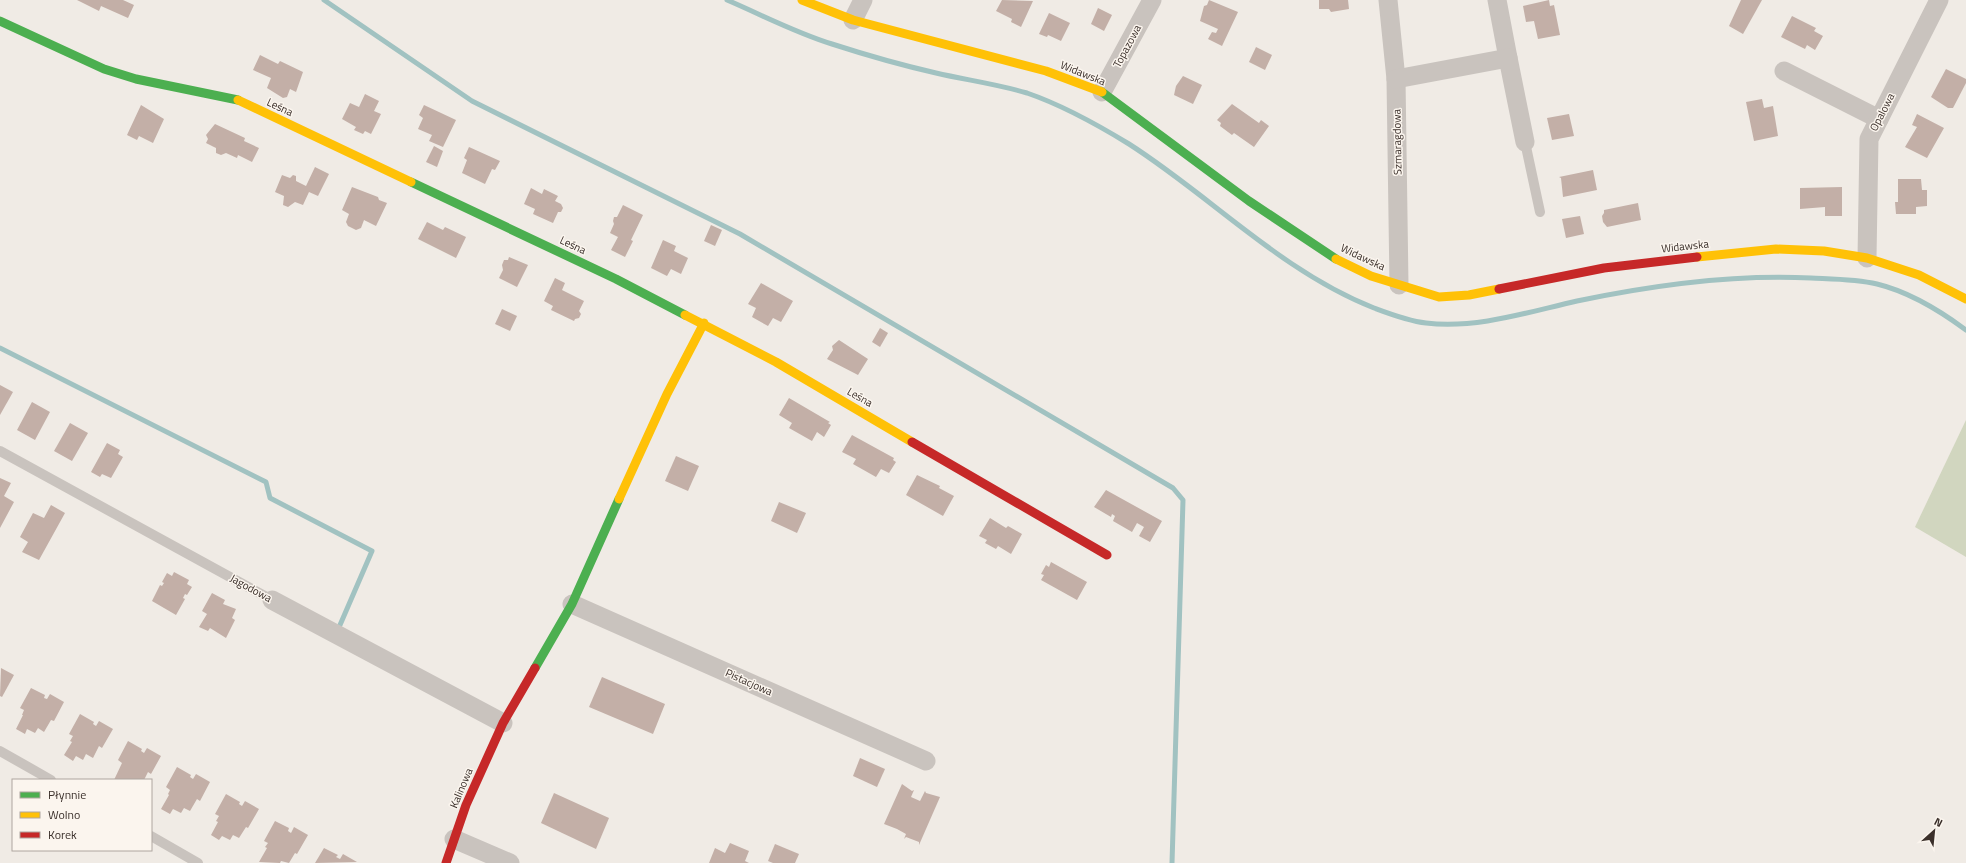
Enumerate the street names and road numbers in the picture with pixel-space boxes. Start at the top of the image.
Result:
street label: Topazowa [1109,21,1145,70]
street label: Widawska [1058,57,1109,90]
street label: Opalowa [1866,90,1899,134]
street label: Leśna [264,94,296,120]
street label: Szmaragdowa [1388,108,1406,175]
street label: Leśna [557,232,589,258]
street label: Widawska [1660,236,1710,256]
street label: Widawska [1338,240,1388,275]
street label: Leśna [844,383,876,411]
street label: Jagodowa [227,570,275,606]
street label: Pistacjowa [723,664,776,700]
street label: Kalinowa [445,765,477,811]

